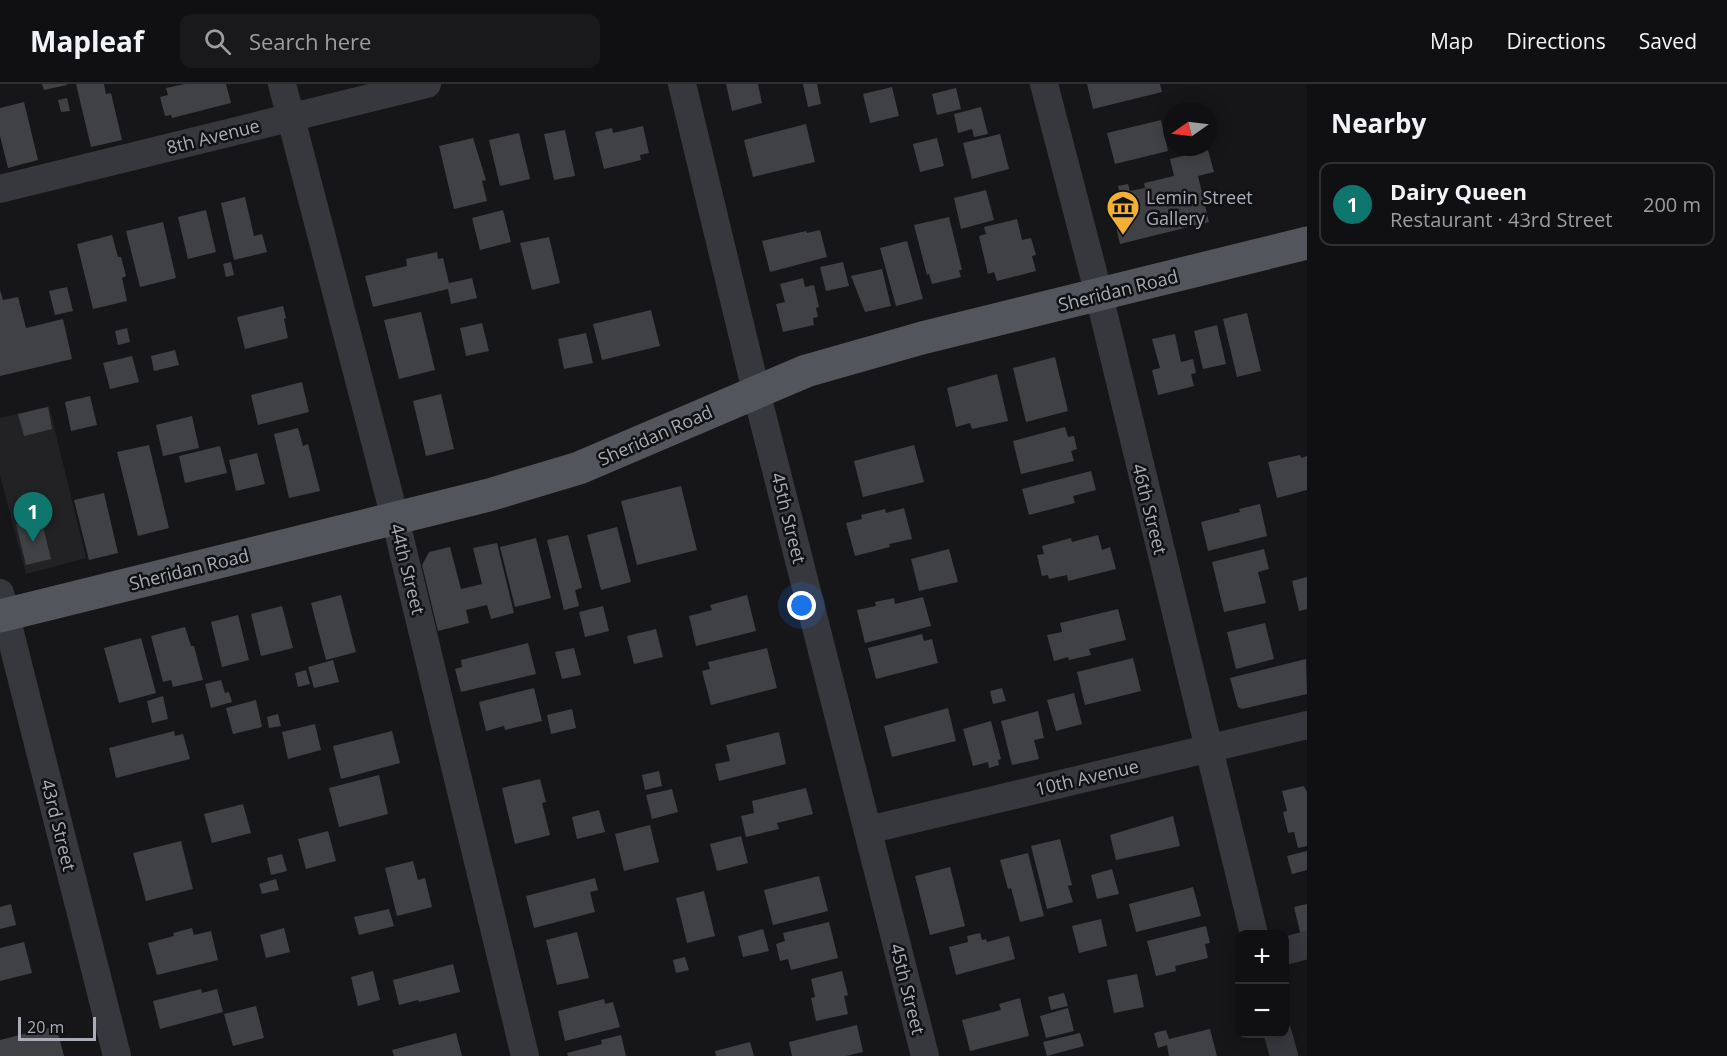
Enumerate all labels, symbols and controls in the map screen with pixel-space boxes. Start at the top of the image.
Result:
search box [180,14,600,68]
text: Mapleaf [30,22,144,60]
icon: search [201,25,234,58]
text: Search here [249,26,371,56]
text: Map [1430,27,1473,55]
text: Directions [1506,27,1606,55]
text: Saved [1639,27,1697,55]
north arrow [1163,102,1217,156]
text: Nearby [1331,105,1426,141]
street label: 8th Avenue [164,113,262,159]
text: Dairy Queen [1390,176,1527,206]
place label: Lemin Street Gallery [1146,185,1253,230]
museum icon: Lemin Street Gallery [1105,189,1141,236]
text: 1 [1347,191,1358,218]
text: 200 m [1643,191,1701,218]
text: Restaurant · 43rd Street [1390,206,1612,233]
street label: Sheridan Road [1056,264,1180,316]
street label: Sheridan Road [594,399,716,471]
street label: 46th Street [1127,461,1173,557]
street label: 45th Street [766,470,812,566]
pin: 1 [14,492,52,542]
street label: 44th Street [385,521,431,617]
street label: Sheridan Road [127,543,251,595]
your location [787,591,816,620]
street label: 10th Avenue [1033,753,1141,801]
street label: 43rd Street [36,777,82,873]
map controls [1235,930,1289,1038]
button: + [1235,930,1289,984]
street label: 45th Street [885,941,931,1037]
button: − [1235,984,1289,1038]
scale bar [18,1014,96,1042]
text: 20 m [27,1016,64,1038]

